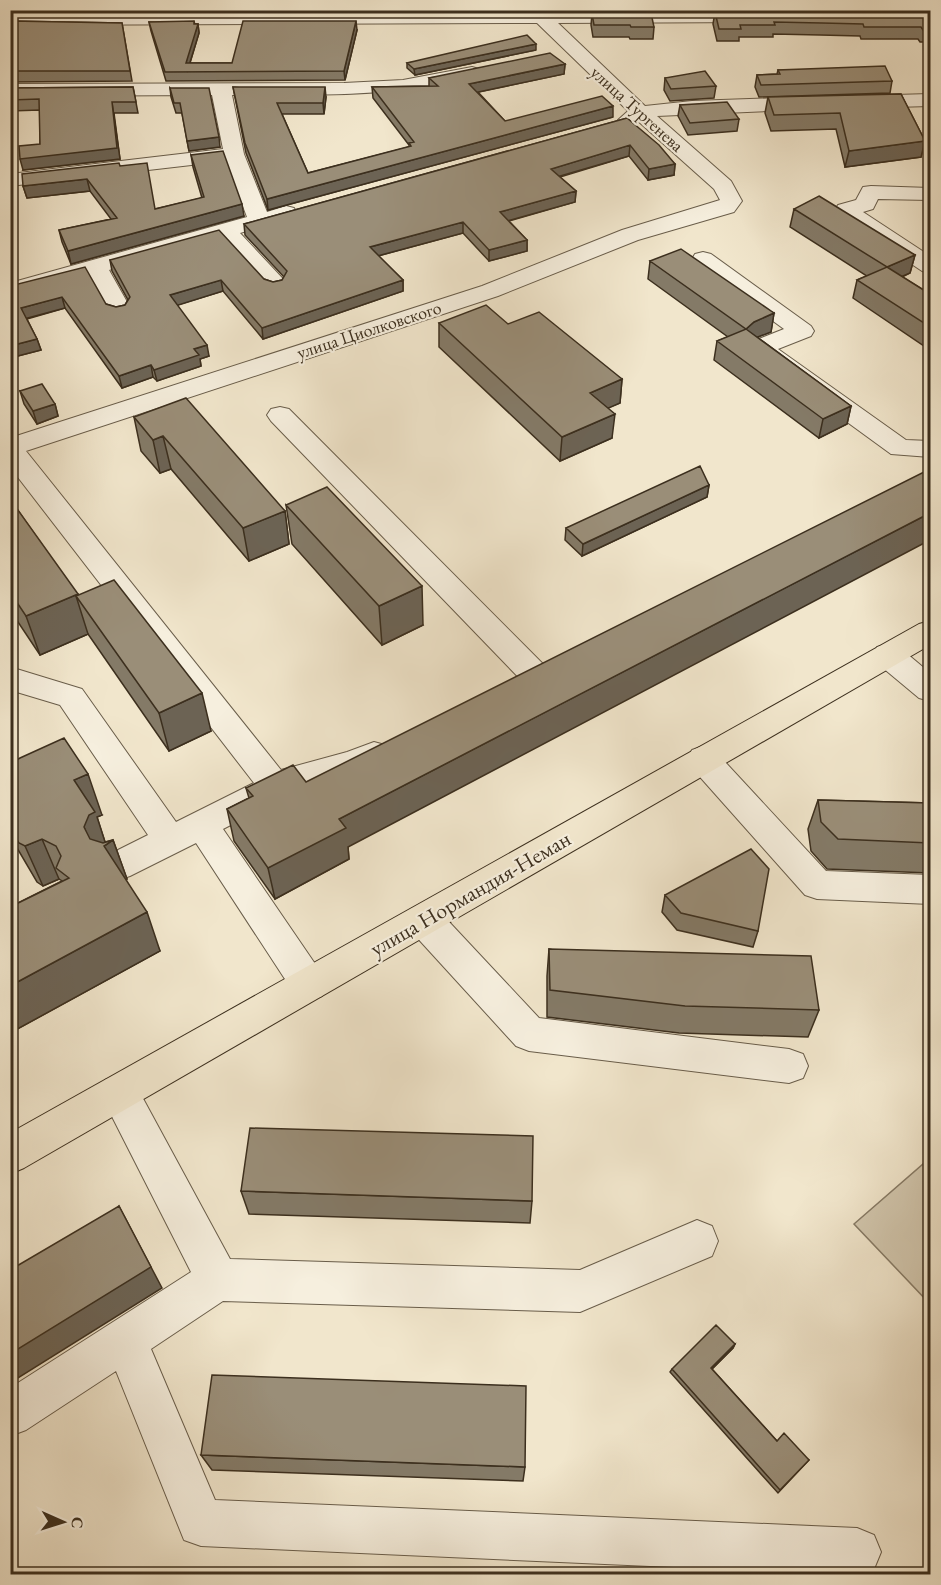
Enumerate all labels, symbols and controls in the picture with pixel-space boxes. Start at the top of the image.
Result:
street label: улица Тургенева [586,61,689,157]
street label: улица Циолковского [294,295,444,364]
street label: улица Нормандия-Неман [364,824,576,963]
north arrow [33,1492,93,1552]
text: С [67,1517,88,1529]

